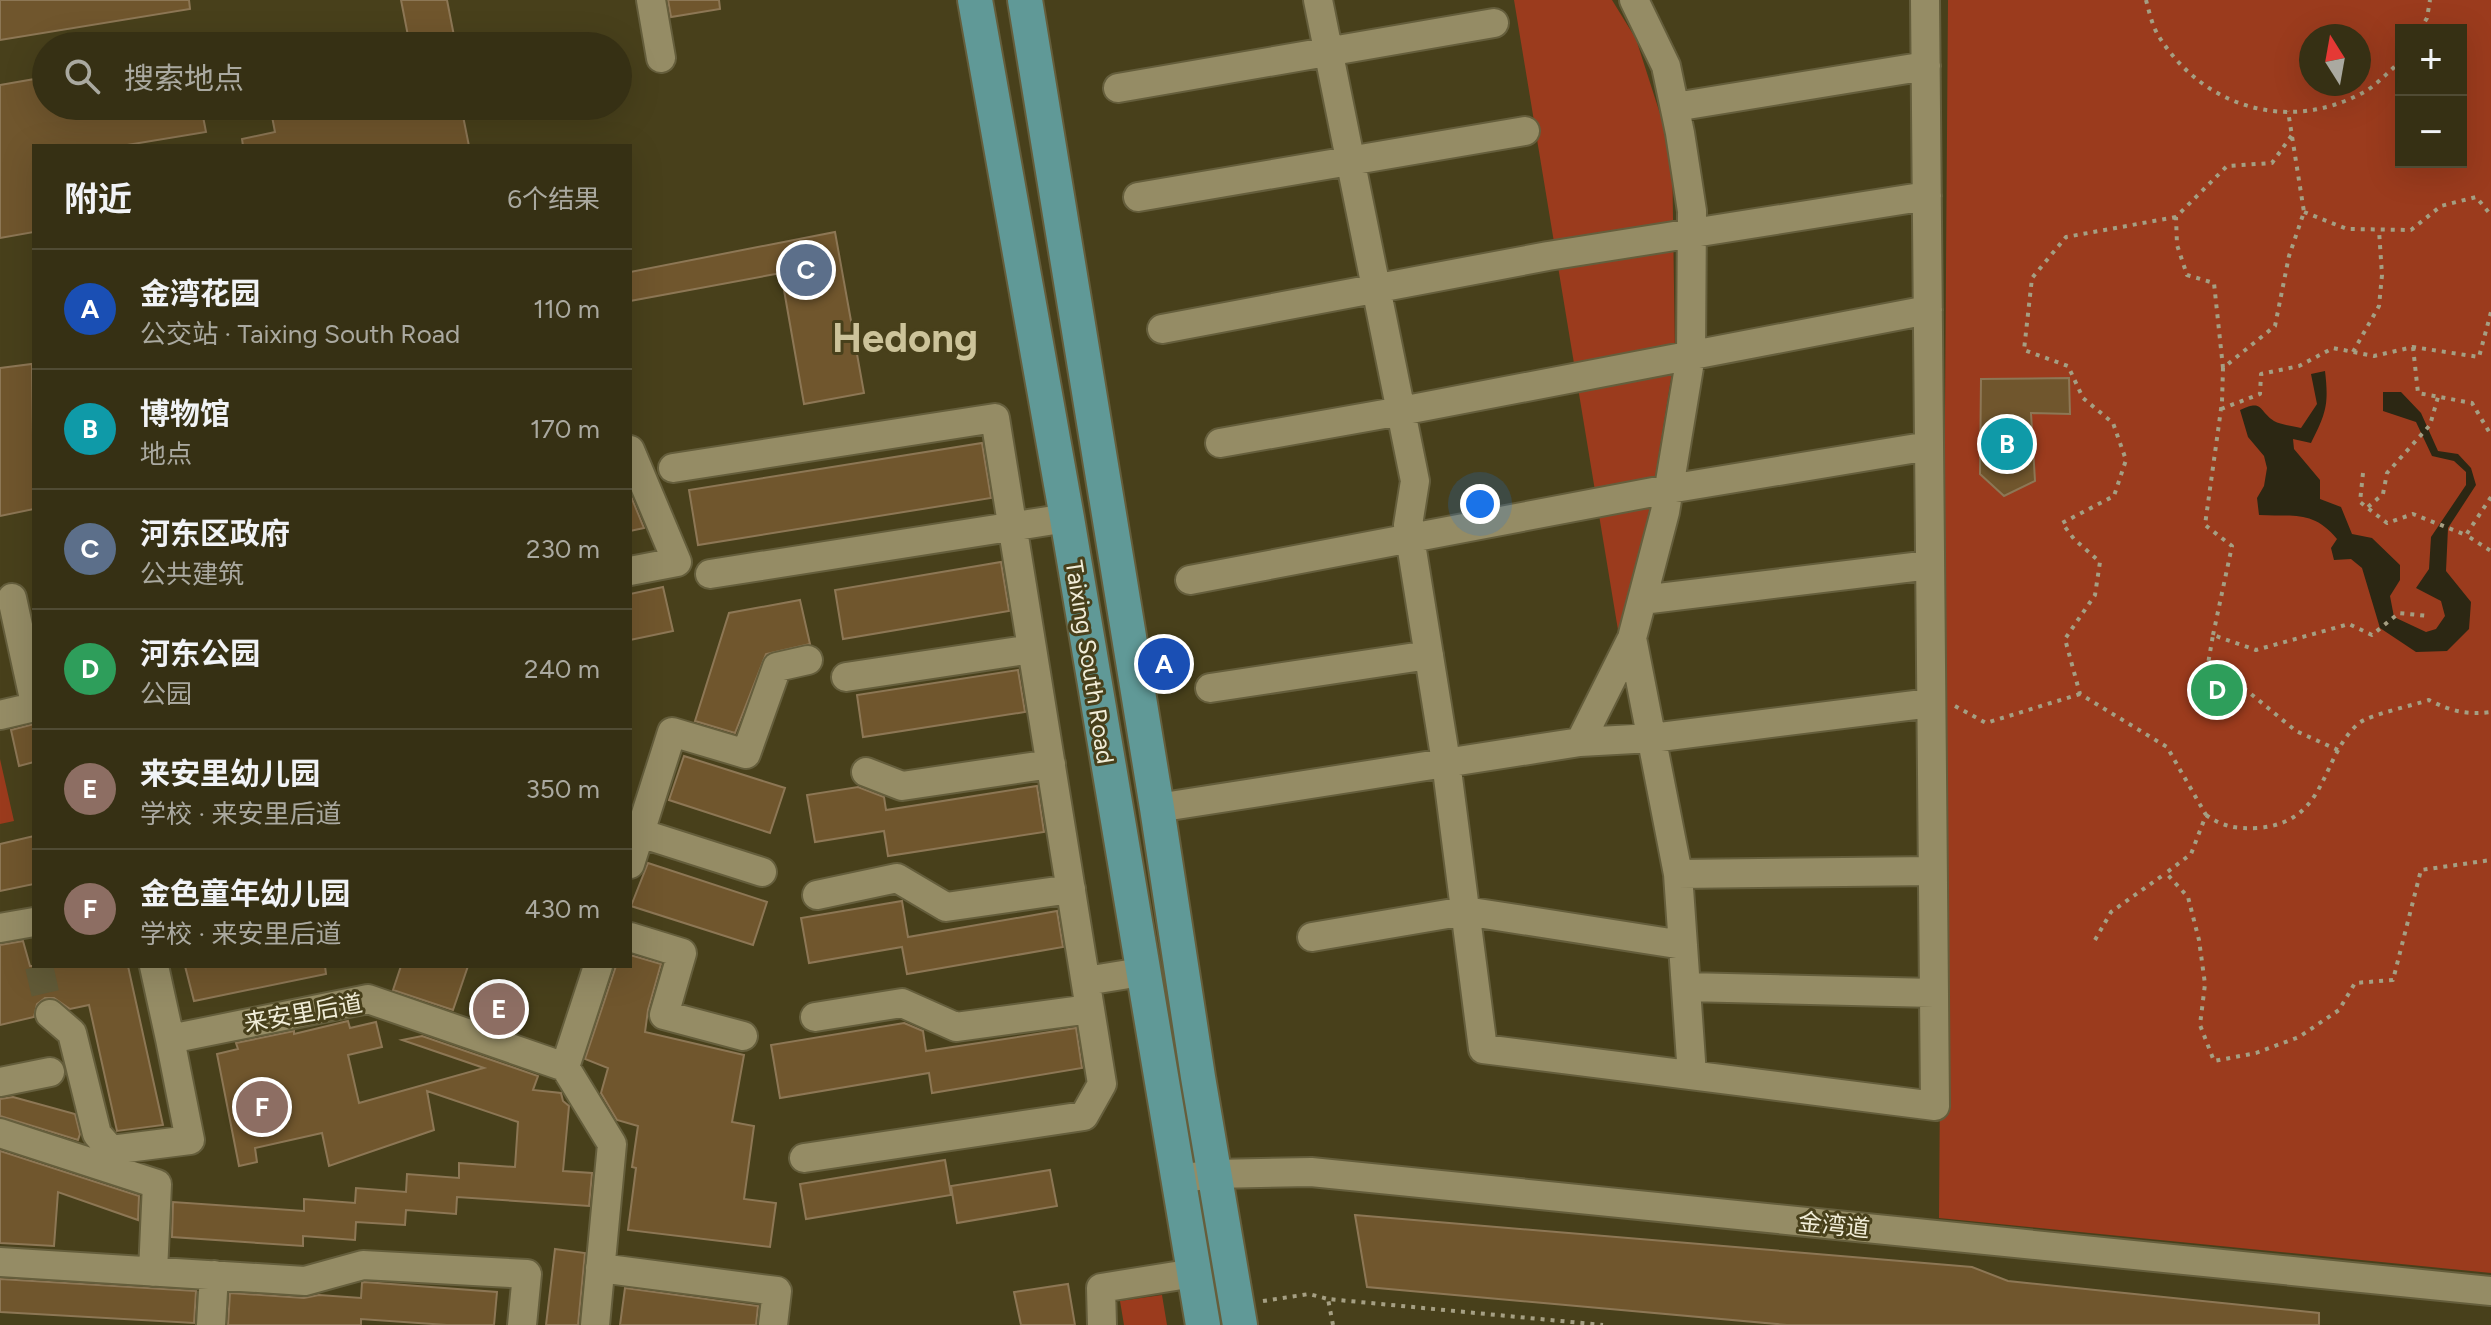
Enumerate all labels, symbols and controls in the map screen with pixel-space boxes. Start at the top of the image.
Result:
north arrow [2299,24,2371,96]
map controls [2395,24,2467,168]
button: + [2395,24,2467,96]
search box [32,32,632,120]
icon: search [60,54,104,98]
text: 搜索地点 [124,60,244,97]
button: − [2395,96,2467,168]
text: 附近 [64,179,132,220]
text: 6个结果 [507,183,600,215]
pin: C [780,240,832,300]
text: 金湾花园 [140,275,260,312]
text: A [81,293,99,325]
text: 110 m [533,293,600,325]
district label: Hedong [832,314,978,362]
text: 公交站 · Taixing South Road [140,318,460,350]
text: 博物馆 [140,395,230,432]
text: B [82,413,98,445]
text: 170 m [530,413,600,445]
pin: B [1981,414,2033,474]
text: 地点 [140,438,192,470]
your location [1460,484,1500,524]
text: 河东区政府 [140,515,290,552]
text: C [81,533,99,565]
text: 230 m [526,533,600,565]
text: 公共建筑 [140,558,244,590]
street label: Taixing South Road [1060,558,1120,766]
pin: A [1138,634,1190,694]
text: 河东公园 [140,635,260,672]
text: D [81,653,99,685]
text: 240 m [524,653,600,685]
pin: D [2191,660,2243,720]
text: 公园 [140,678,192,710]
text: 来安里幼儿园 [140,755,320,792]
text: E [82,773,98,805]
text: 350 m [526,773,600,805]
text: 学校 · 来安里后道 [140,798,341,830]
text: 金色童年幼儿园 [140,875,350,912]
text: F [83,893,97,925]
text: 430 m [524,893,600,925]
text: 学校 · 来安里后道 [140,918,341,950]
pin: E [473,979,525,1039]
street label: 来安里后道 [241,988,365,1038]
pin: F [236,1077,288,1137]
street label: 金湾道 [1797,1207,1871,1243]

